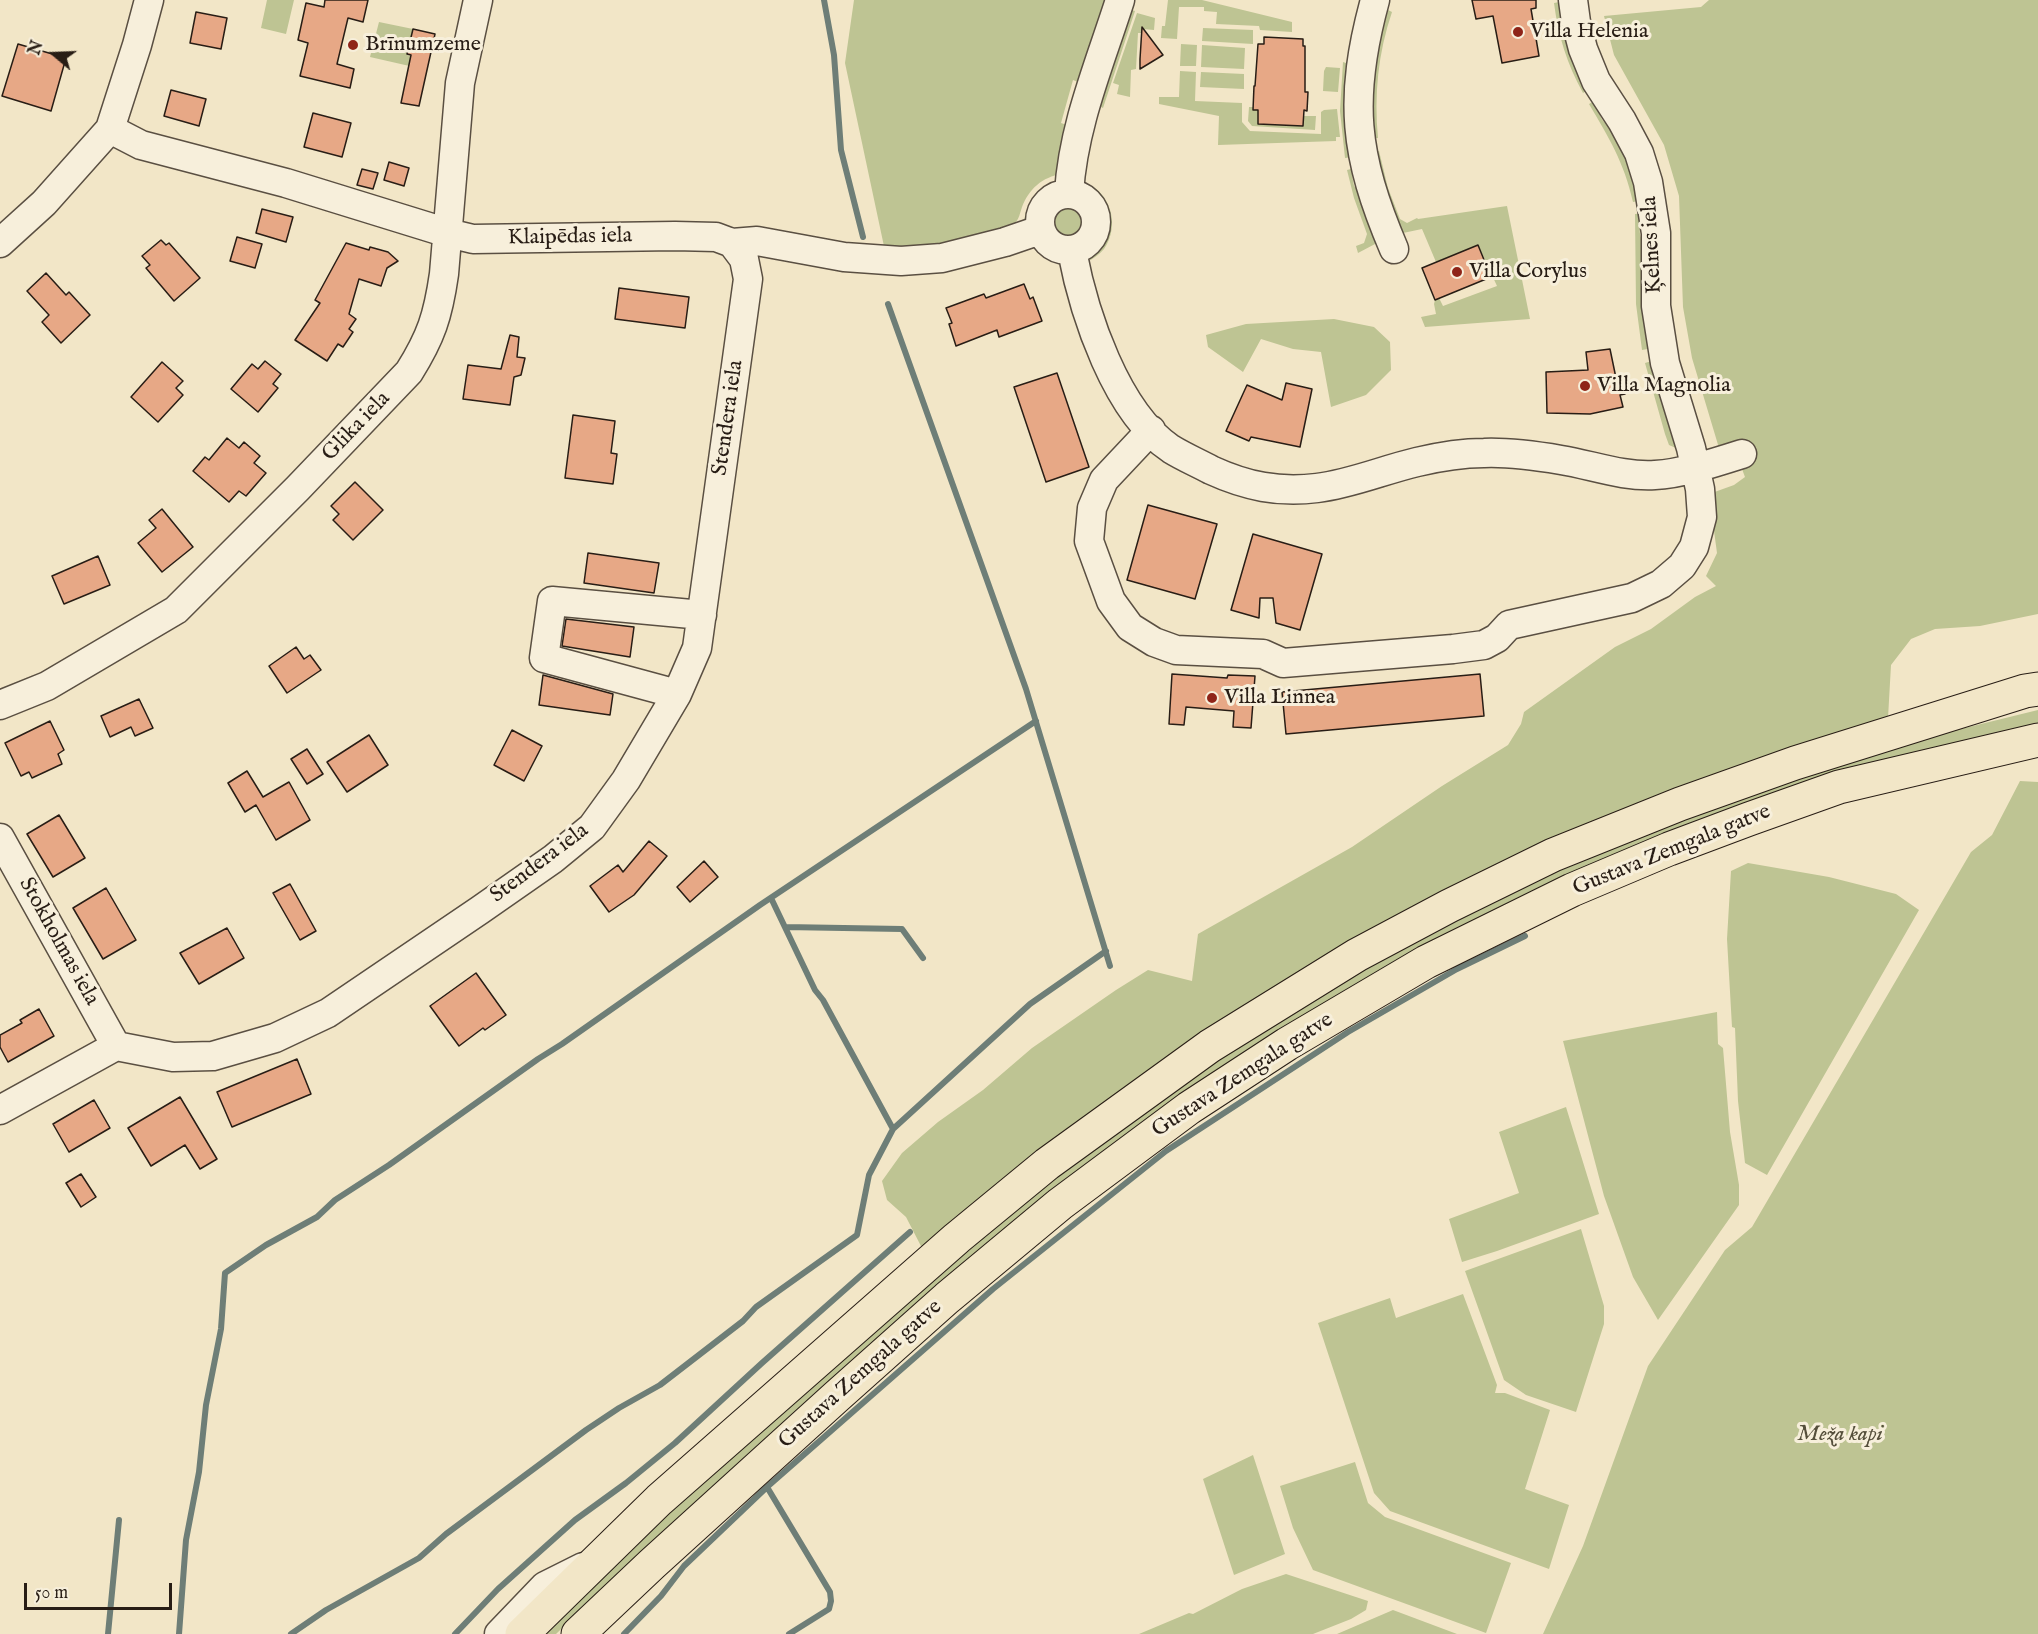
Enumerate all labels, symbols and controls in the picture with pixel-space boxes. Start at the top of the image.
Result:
place label: Villa Helenia [1530,19,1648,45]
north arrow [24,24,84,84]
marker: Villa Helenia [1511,25,1525,39]
place label: Brīnumzeme [365,32,481,58]
text: N [25,38,49,58]
marker: Brīnumzeme [346,38,360,52]
street label: Ķelnes iela [1637,195,1669,295]
street label: Klaipēdas iela [508,224,632,252]
place label: Villa Corylus [1469,259,1587,285]
marker: Villa Corylus [1450,265,1464,279]
street label: Stendera iela [708,359,750,477]
place label: Villa Magnolia [1597,373,1731,399]
marker: Villa Magnolia [1578,379,1592,393]
street label: Glika iela [317,387,397,467]
place label: Villa Linnea [1224,685,1335,711]
marker: Villa Linnea [1205,691,1219,705]
street label: Gustava Zemgala gatve [1569,799,1775,903]
street label: Stendera iela [486,818,594,910]
street label: Stokholmas iela [12,873,104,1011]
street label: Gustava Zemgala gatve [1148,1008,1338,1144]
street label: Gustava Zemgala gatve [774,1295,948,1455]
park label: Meža kapi [1797,1422,1883,1448]
scale bar [27,1571,176,1609]
text: 50 m [35,1582,68,1605]

